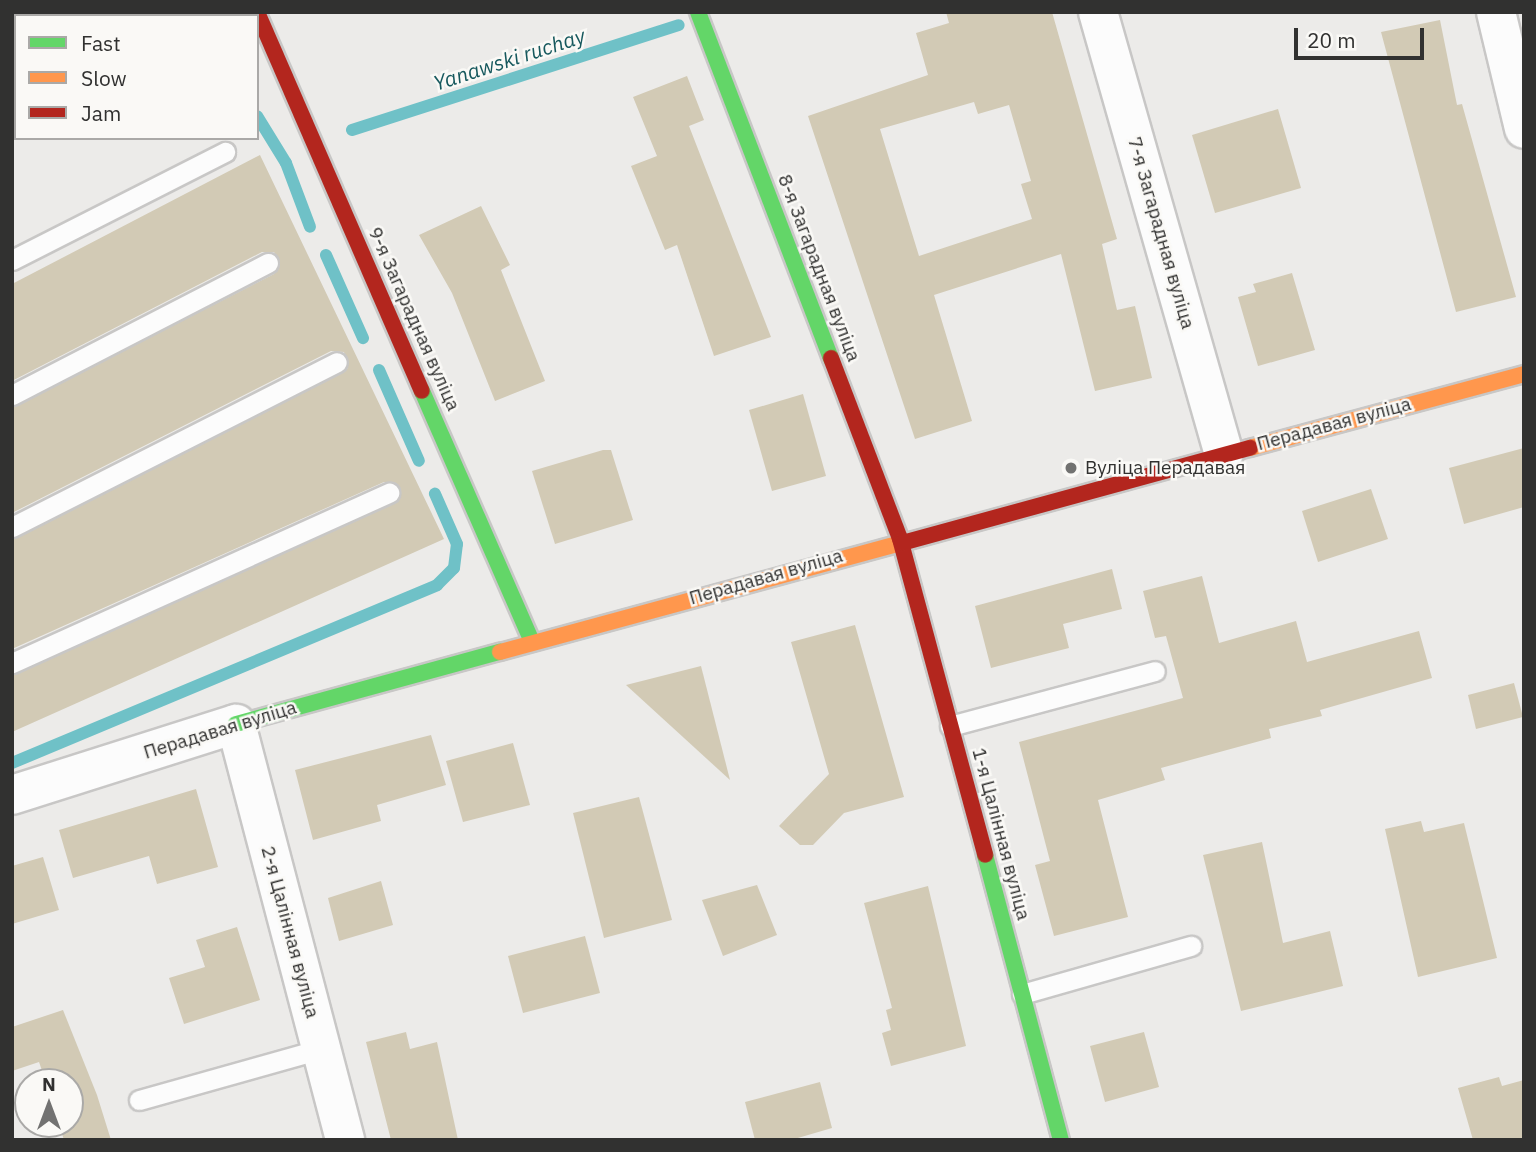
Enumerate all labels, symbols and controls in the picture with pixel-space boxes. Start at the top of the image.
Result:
legend [14,14,259,140]
scale bar [1298,14,1428,58]
water label: Yanawski ruchay [430,23,588,95]
text: 20 m [1307,26,1356,54]
text: Fast [81,29,121,57]
text: Slow [81,64,127,92]
text: Jam [81,99,121,127]
street label: 7-я Загарадная вуліца [1123,134,1199,332]
street label: 8-я Загарадная вуліца [773,171,865,365]
street label: 9-я Загарадная вуліца [363,224,465,414]
street label: Перадавая вуліца [1254,392,1414,456]
place label: Вуліца Перадавая [1085,457,1245,479]
marker: Вуліца Перадавая [1063,460,1079,476]
street label: Перадавая вуліца [687,544,845,610]
street label: Перадавая вуліца [141,696,299,764]
street label: 1-я Цалінная вуліца [967,746,1035,922]
street label: 2-я Цалінная вуліца [256,844,324,1020]
north arrow [14,1068,84,1138]
text: N [42,1072,56,1096]

